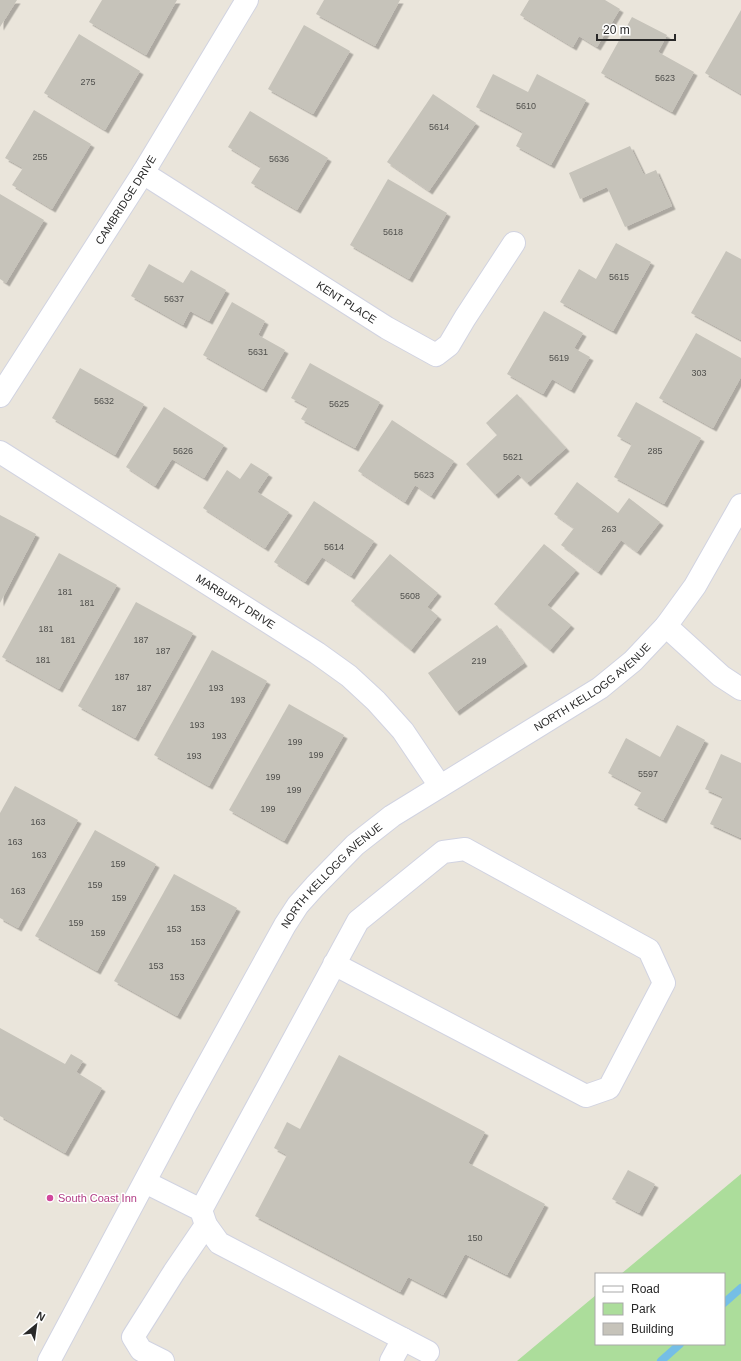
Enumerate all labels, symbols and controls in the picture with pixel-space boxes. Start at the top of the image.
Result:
scale bar [597,16,675,42]
text: 20 m [603,23,630,37]
house number: 5623 [655,73,675,83]
house number: 275 [80,77,96,87]
house number: 5610 [516,101,536,111]
house number: 5614 [429,122,449,132]
house number: 255 [32,152,48,162]
street label: CAMBRIDGE DRIVE [93,153,158,247]
house number: 5636 [269,154,289,164]
house number: 5618 [383,227,403,237]
house number: 5615 [609,272,629,282]
street label: KENT PLACE [314,279,378,326]
house number: 5637 [164,294,184,304]
house number: 5631 [248,347,268,357]
house number: 5619 [549,353,569,363]
house number: 303 [691,368,707,378]
house number: 5632 [94,396,114,406]
house number: 5625 [329,399,349,409]
house number: 5626 [173,446,193,456]
house number: 285 [647,446,663,456]
house number: 5621 [503,452,523,462]
house number: 5623 [414,470,434,480]
house number: 263 [601,524,617,534]
house number: 5614 [324,542,344,552]
street label: MARBURY DRIVE [194,572,277,631]
house number: 181 [57,587,73,597]
house number: 5608 [400,591,420,601]
house number: 181 [79,598,95,608]
house number: 181 [38,624,54,634]
house number: 181 [60,635,76,645]
house number: 187 [133,635,149,645]
street label: NORTH KELLOGG AVENUE [532,641,653,733]
house number: 187 [155,646,171,656]
house number: 181 [35,655,51,665]
house number: 219 [471,656,487,666]
house number: 187 [114,672,130,682]
house number: 187 [136,683,152,693]
house number: 193 [208,683,224,693]
house number: 193 [230,695,246,705]
house number: 187 [111,703,127,713]
house number: 193 [189,720,205,730]
house number: 193 [211,731,227,741]
house number: 199 [287,737,303,747]
house number: 199 [308,750,324,760]
house number: 193 [186,751,202,761]
house number: 5597 [638,769,658,779]
house number: 199 [265,772,281,782]
house number: 199 [286,785,302,795]
house number: 199 [260,804,276,814]
house number: 163 [30,817,46,827]
street label: NORTH KELLOGG AVENUE [279,820,384,930]
house number: 163 [7,837,23,847]
house number: 163 [31,850,47,860]
house number: 159 [110,859,126,869]
house number: 159 [87,880,103,890]
house number: 163 [10,886,26,896]
house number: 159 [111,893,127,903]
house number: 153 [190,903,206,913]
house number: 159 [68,918,84,928]
house number: 153 [166,924,182,934]
house number: 159 [90,928,106,938]
house number: 153 [190,937,206,947]
house number: 153 [148,961,164,971]
house number: 153 [169,972,185,982]
place label: South Coast Inn [58,1192,137,1204]
marker: South Coast Inn [45,1193,55,1203]
house number: 150 [467,1233,483,1243]
legend [595,1273,725,1345]
text: Road [631,1282,660,1296]
text: Park [631,1302,657,1316]
north arrow [16,1305,56,1345]
text: N [34,1309,47,1323]
text: Building [631,1322,674,1336]

